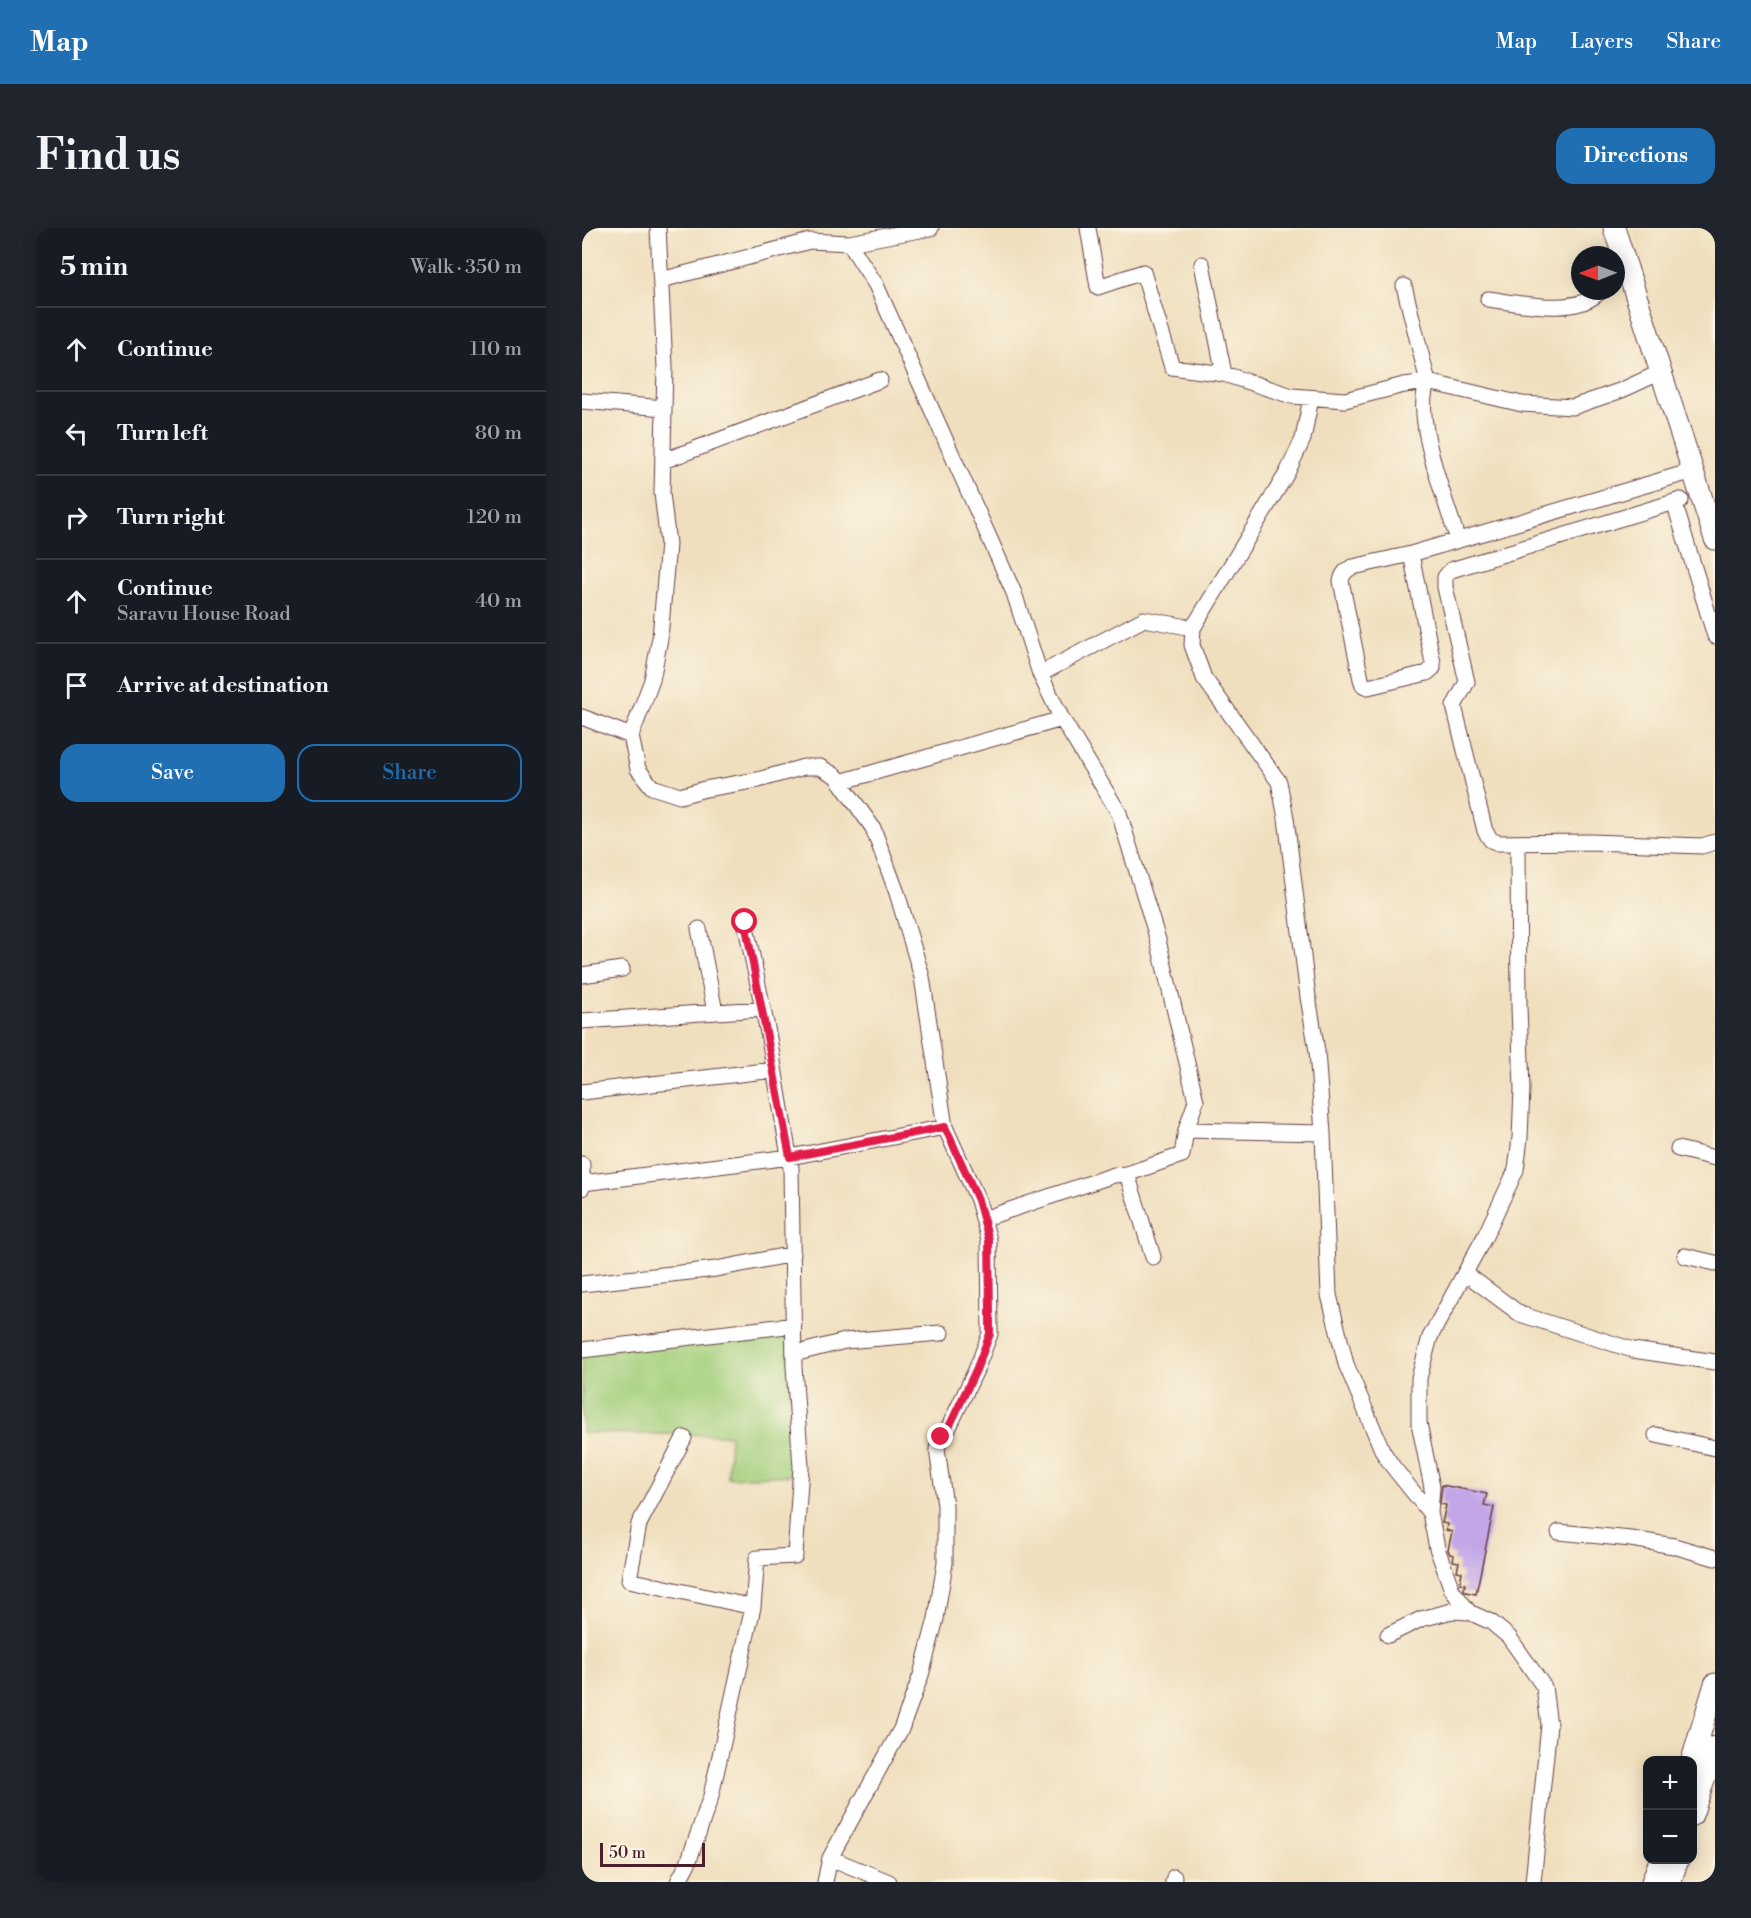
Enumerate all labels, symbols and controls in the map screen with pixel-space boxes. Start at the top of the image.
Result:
text: Map [30,25,89,60]
text: Map [1496,29,1537,55]
text: Layers [1570,29,1633,55]
text: Share [1666,29,1721,55]
button: Directions [1556,128,1715,184]
text: Find us [36,130,180,183]
north arrow [1571,246,1625,300]
text: 5 min [60,251,128,283]
text: Walk · 350 m [410,255,522,280]
icon: ahead [60,333,93,366]
text: Continue [117,336,213,363]
text: 110 m [470,337,522,362]
icon: left [60,417,93,450]
text: Turn left [117,420,208,447]
text: 80 m [475,421,522,446]
icon: right [60,501,93,534]
text: Turn right [117,504,225,531]
text: 120 m [467,505,522,530]
text: Continue [117,575,213,602]
icon: ahead [60,585,93,618]
text: 40 m [475,589,522,614]
text: Saravu House Road [117,602,291,627]
icon: arrive [60,669,93,702]
text: Arrive at destination [117,672,329,699]
button: Save [60,744,285,802]
button: Share [297,744,522,802]
route start [731,908,757,934]
route end [927,1423,953,1449]
map controls [1643,1756,1697,1864]
button: + [1643,1756,1697,1810]
button: − [1643,1810,1697,1864]
scale bar [600,1840,705,1868]
text: 50 m [609,1843,646,1863]

